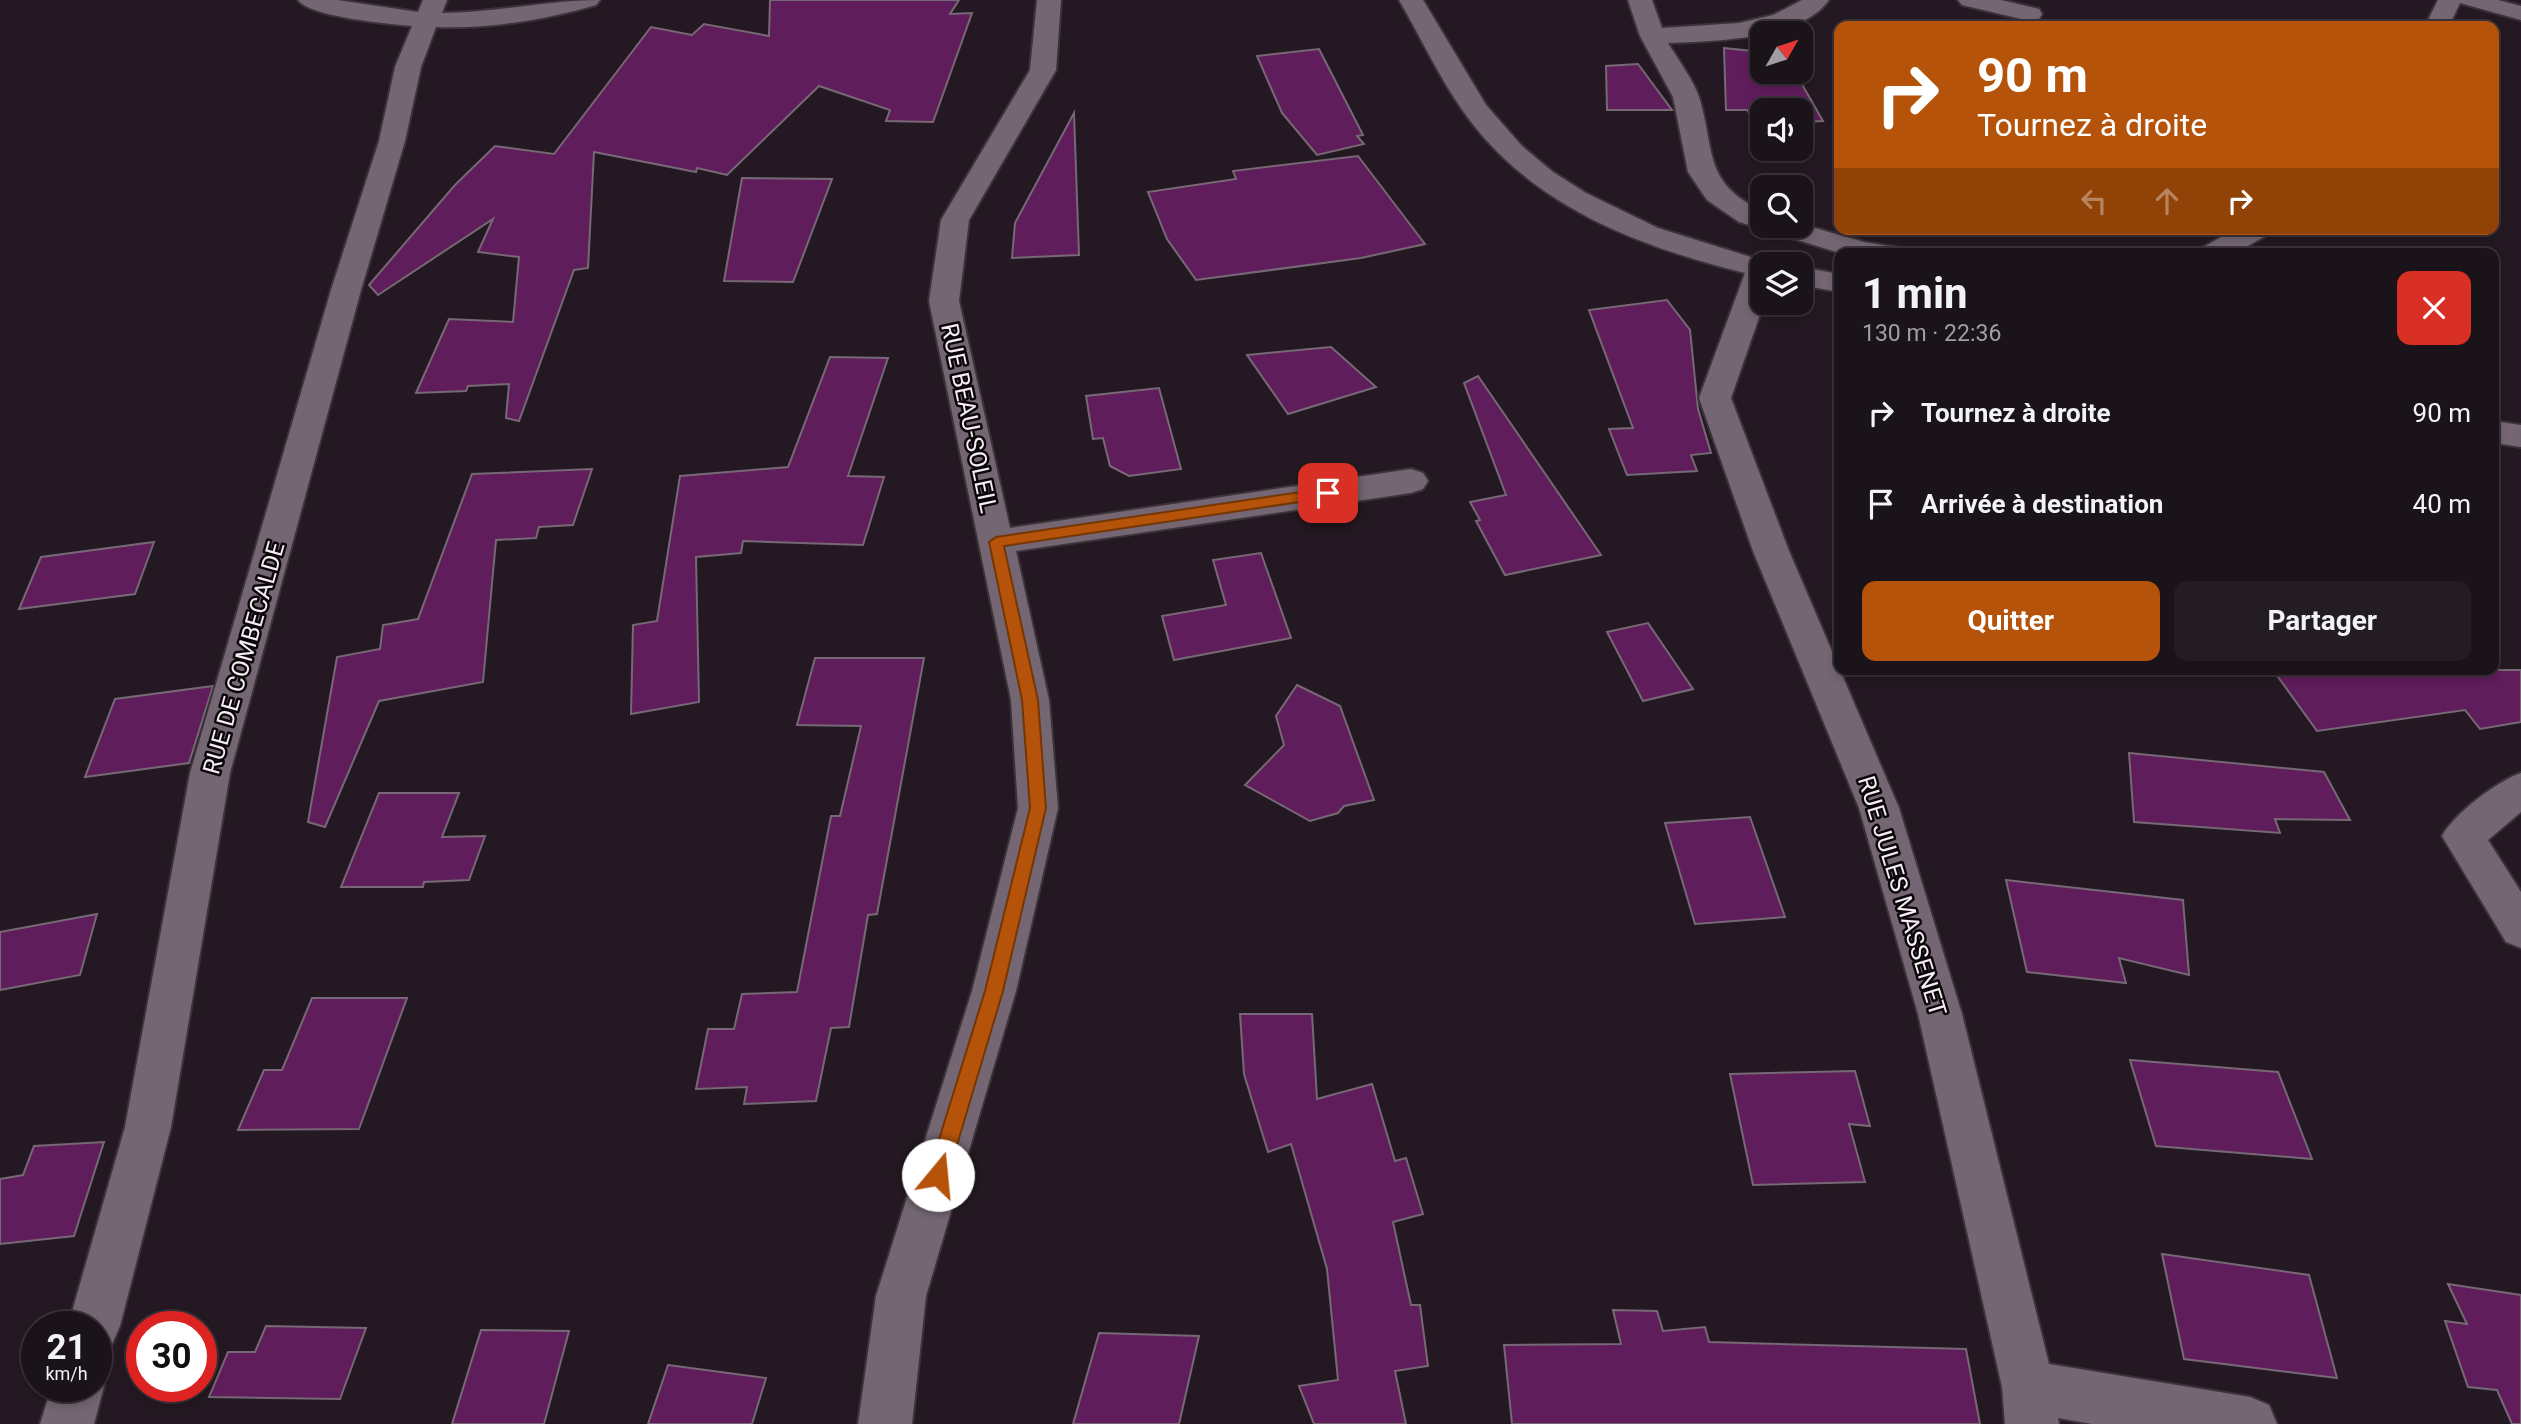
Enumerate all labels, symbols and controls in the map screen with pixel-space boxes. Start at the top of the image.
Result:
north arrow [1750,21,1813,84]
map controls [1750,21,1813,315]
text: 90 m [1977,47,2088,104]
icon: right [1862,49,1953,140]
button: sound [1750,98,1813,161]
text: Tournez à droite [1977,106,2207,144]
button: search [1750,175,1813,238]
icon: left [2075,182,2113,220]
icon: ahead [2148,182,2186,220]
icon: right [2221,182,2259,220]
button: layers [1750,252,1813,315]
text: 1 min [1862,269,1968,318]
button: close [2397,271,2471,345]
text: 130 m · 22:36 [1862,320,2001,347]
street label: RUE BEAU-SOLEIL [935,321,1003,515]
icon: right [1862,394,1900,432]
text: Tournez à droite [1921,398,2111,428]
text: 90 m [2413,398,2471,428]
pin [1298,463,1358,523]
icon: arrive [1309,474,1347,512]
icon: arrive [1862,485,1900,523]
text: Arrivée à destination [1921,489,2163,519]
text: 40 m [2413,489,2471,519]
street label: RUE DE COMBECALDE [197,539,291,777]
button: Quitter [1862,581,2160,661]
button: Partager [2174,581,2471,661]
street label: RUE JULES MASSENET [1852,772,1952,1020]
position arrow [901,1138,975,1212]
speed limit sign: 30 [126,1311,217,1402]
text: 21 [46,1327,87,1368]
text: km/h [45,1363,88,1384]

